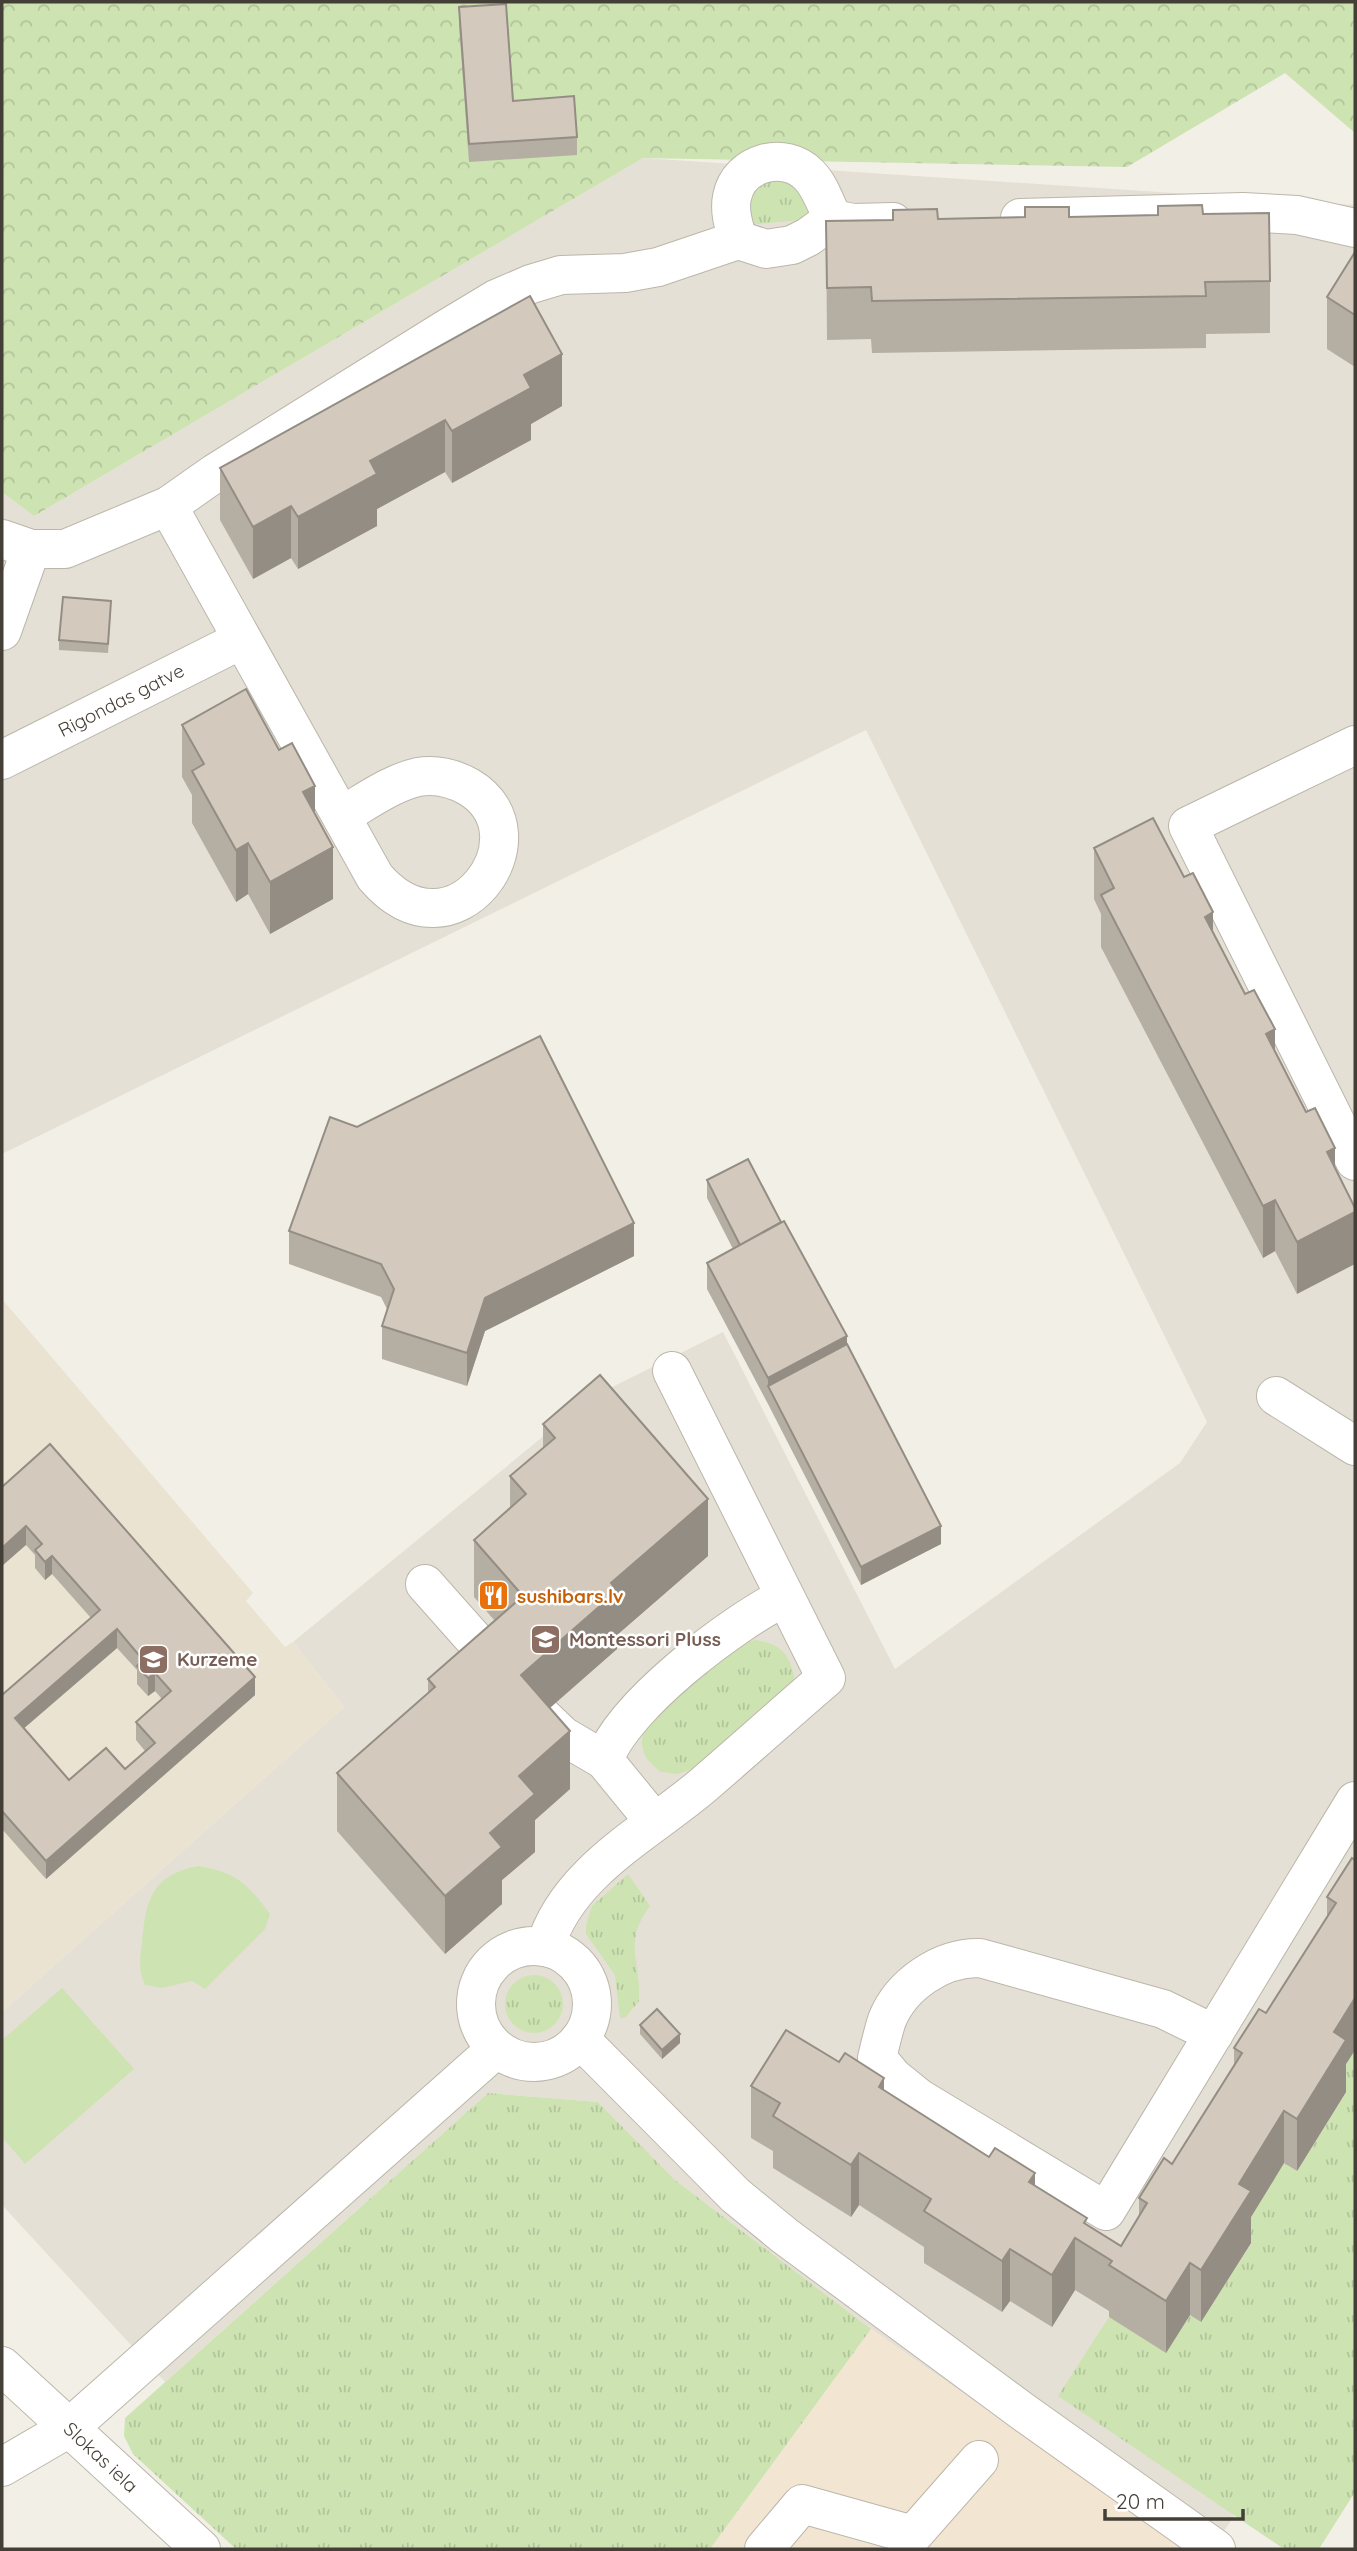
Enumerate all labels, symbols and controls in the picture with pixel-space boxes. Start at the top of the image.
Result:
street label: Rigondas gatve [54,658,188,742]
restaurant icon: sushibars.lv [477,1579,511,1613]
place label: sushibars.lv [517,1584,624,1608]
school or university icon: Montessori Pluss [529,1622,563,1656]
place label: Montessori Pluss [569,1627,721,1651]
school or university icon: Kurzeme [137,1642,171,1676]
place label: Kurzeme [177,1647,258,1671]
street label: Slokas iela [59,2417,143,2497]
scale bar [1105,2478,1243,2522]
text: 20 m [1116,2488,1165,2514]

